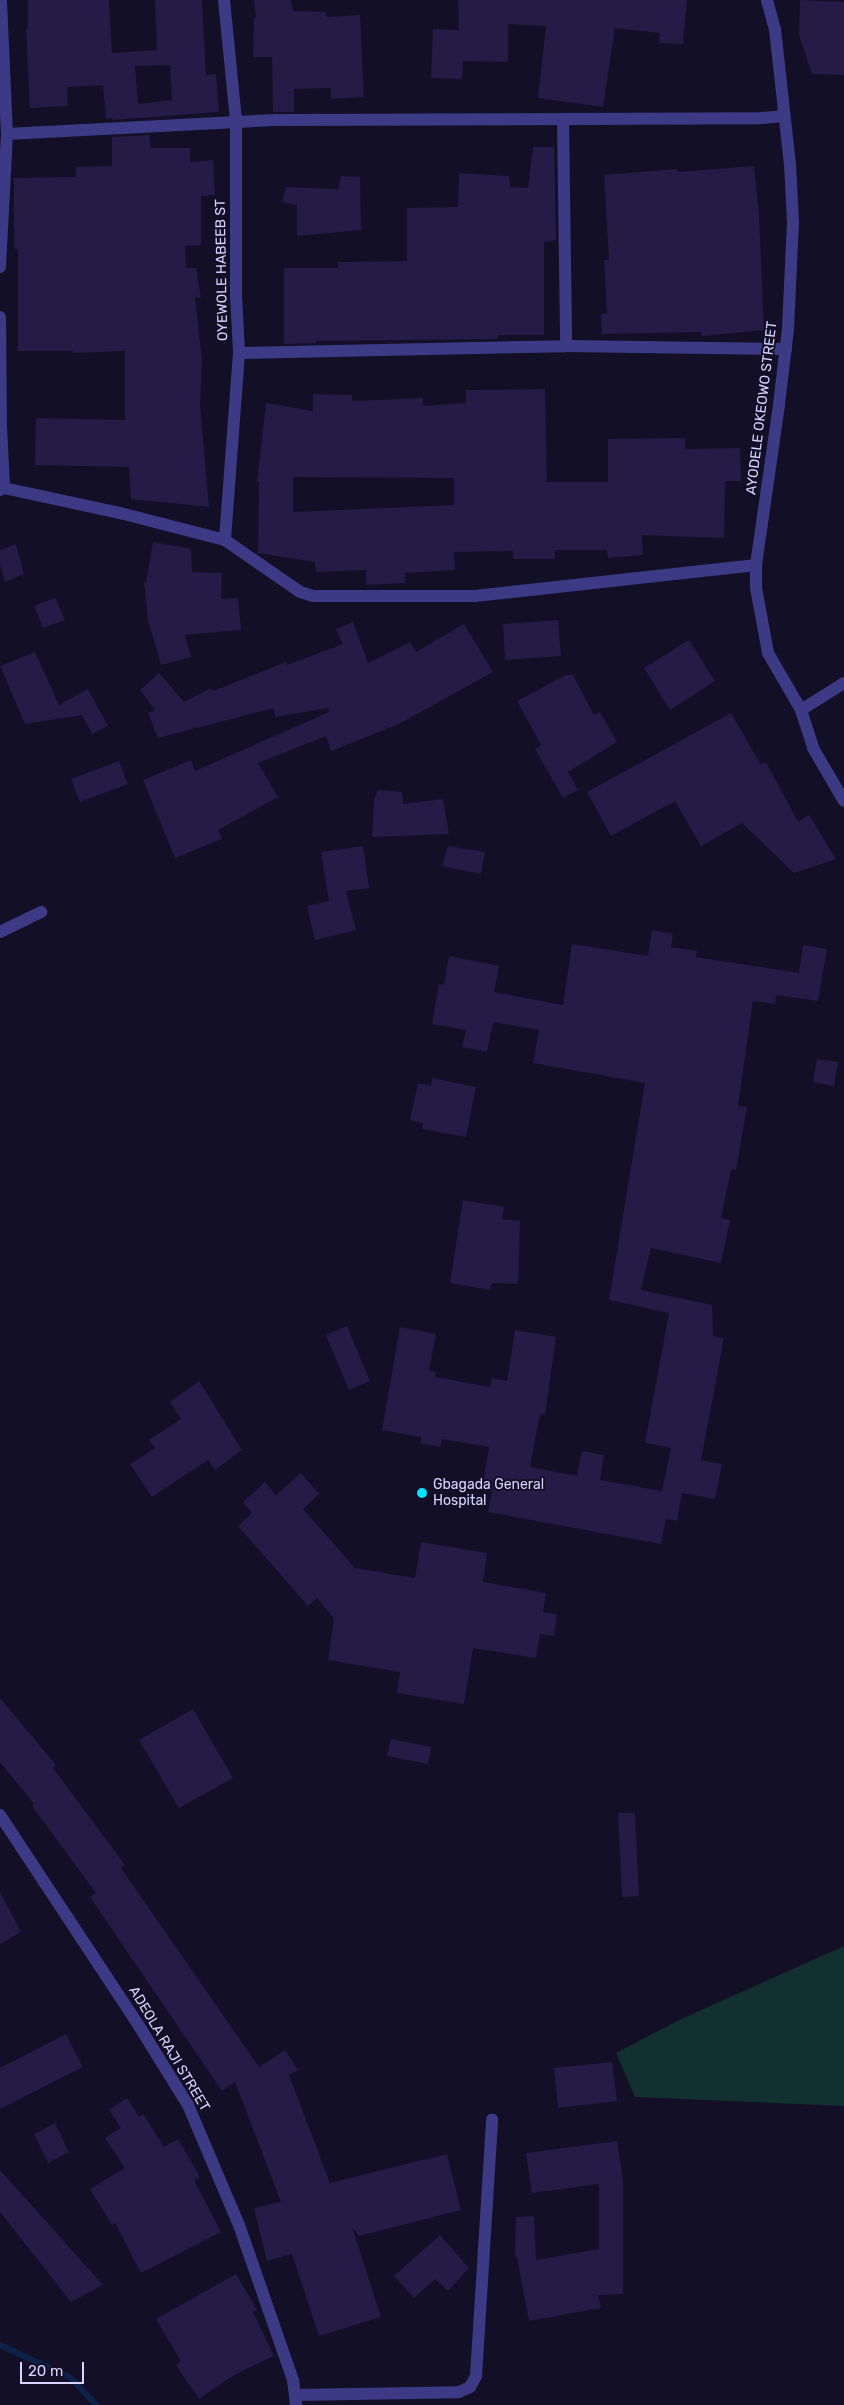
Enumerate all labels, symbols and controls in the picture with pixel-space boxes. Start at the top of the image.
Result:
street label: OYEWOLE HABEEB ST [212,199,232,341]
street label: AYODELE OKEOWO STREET [743,320,781,496]
place label: Gbagada General Hospital [433,1477,544,1510]
marker: Gbagada General Hospital [415,1486,429,1500]
street label: ADEOLA RAJI STREET [125,1983,213,2115]
scale bar [22,2352,86,2384]
text: 20 m [28,2362,63,2380]

